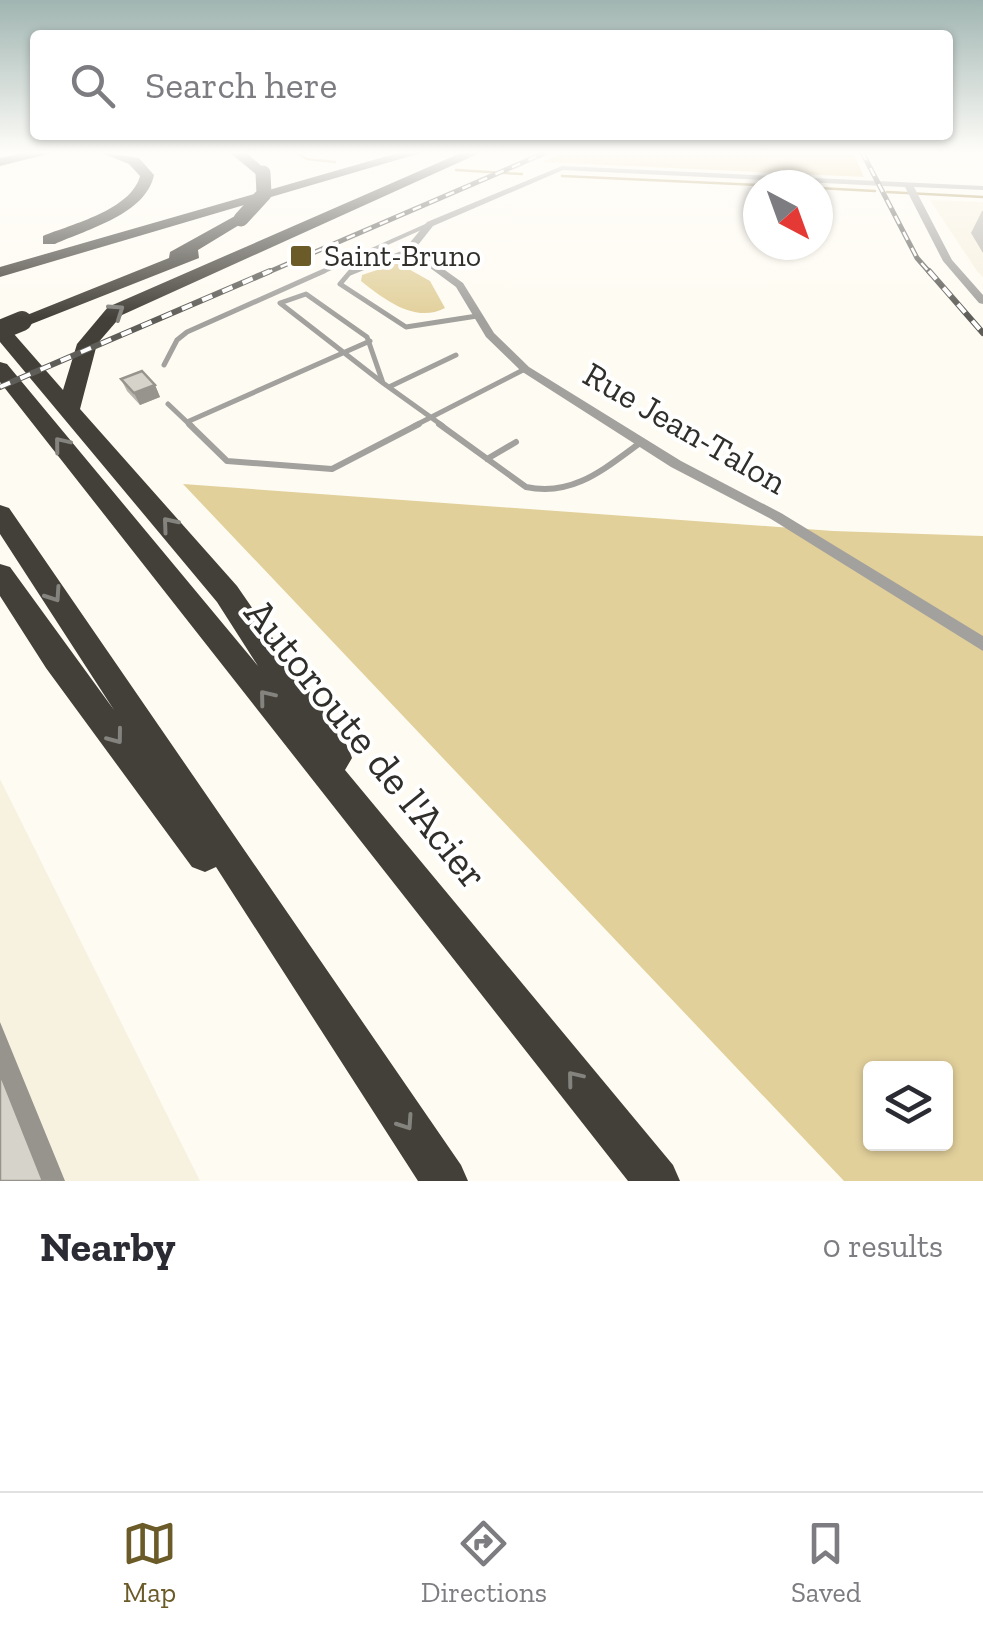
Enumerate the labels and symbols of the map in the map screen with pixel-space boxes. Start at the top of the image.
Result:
north arrow [743,170,833,260]
place label: Saint-Bruno [324,238,481,274]
marker: Saint-Bruno [288,243,314,269]
one-way arrow [106,305,125,323]
street label: Rue Jean-Talon [576,353,794,503]
one-way arrow [56,437,73,455]
one-way arrow [162,517,180,535]
one-way arrow [42,584,61,602]
street label: Autoroute de l'Acier [234,588,499,899]
one-way arrow [260,690,278,708]
one-way arrow [104,726,121,744]
one-way arrow [568,1072,586,1090]
one-way arrow [394,1112,413,1130]

